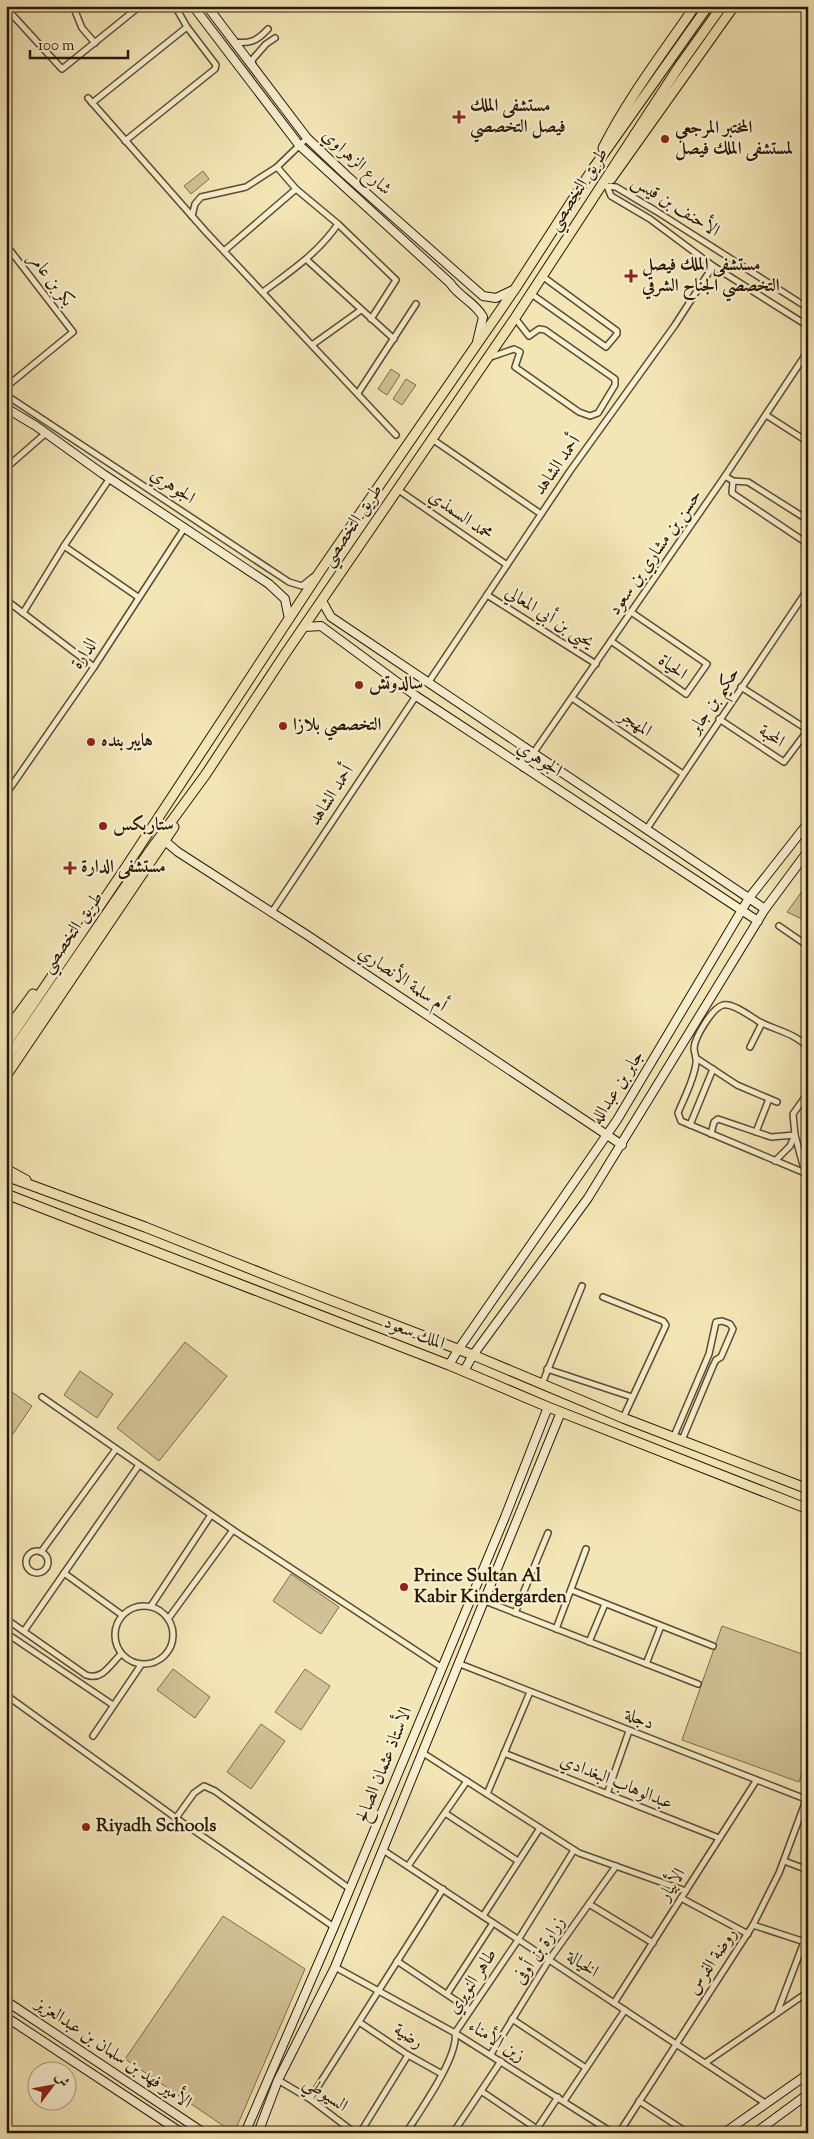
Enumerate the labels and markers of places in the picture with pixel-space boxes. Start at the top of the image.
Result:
place label: مستشفى الملك فيصل التخصصي [470,94,566,143]
marker: مستشفى الملك فيصل التخصصي [452,110,466,124]
place label: المختبر المرجعي لمستشفى الملك فيصل [675,116,793,163]
marker: المختبر المرجعي لمستشفى الملك فيصل [659,133,671,145]
place label: مستشفى الملك فيصل التخصصي الجناح الشرقي [641,253,780,302]
marker: مستشفى الملك فيصل التخصصي الجناح الشرقي [624,269,638,283]
place label: سالدوتش [369,672,423,698]
marker: سالدوتش [353,679,365,691]
place label: التخصصي بلازا [293,713,382,741]
marker: التخصصي بلازا [277,720,289,732]
place label: هايبر بنده [101,729,153,755]
marker: هايبر بنده [85,736,97,748]
place label: ستاربكس [113,813,174,839]
marker: ستاربكس [97,820,109,832]
place label: مستشفى الدارة [81,855,166,881]
marker: مستشفى الدارة [63,861,77,875]
place label: Prince Sultan Al Kabir Kindergarden [414,1564,567,1611]
marker: Prince Sultan Al Kabir Kindergarden [398,1581,410,1593]
place label: Riyadh Schools [96,1814,216,1840]
marker: Riyadh Schools [80,1821,92,1833]

